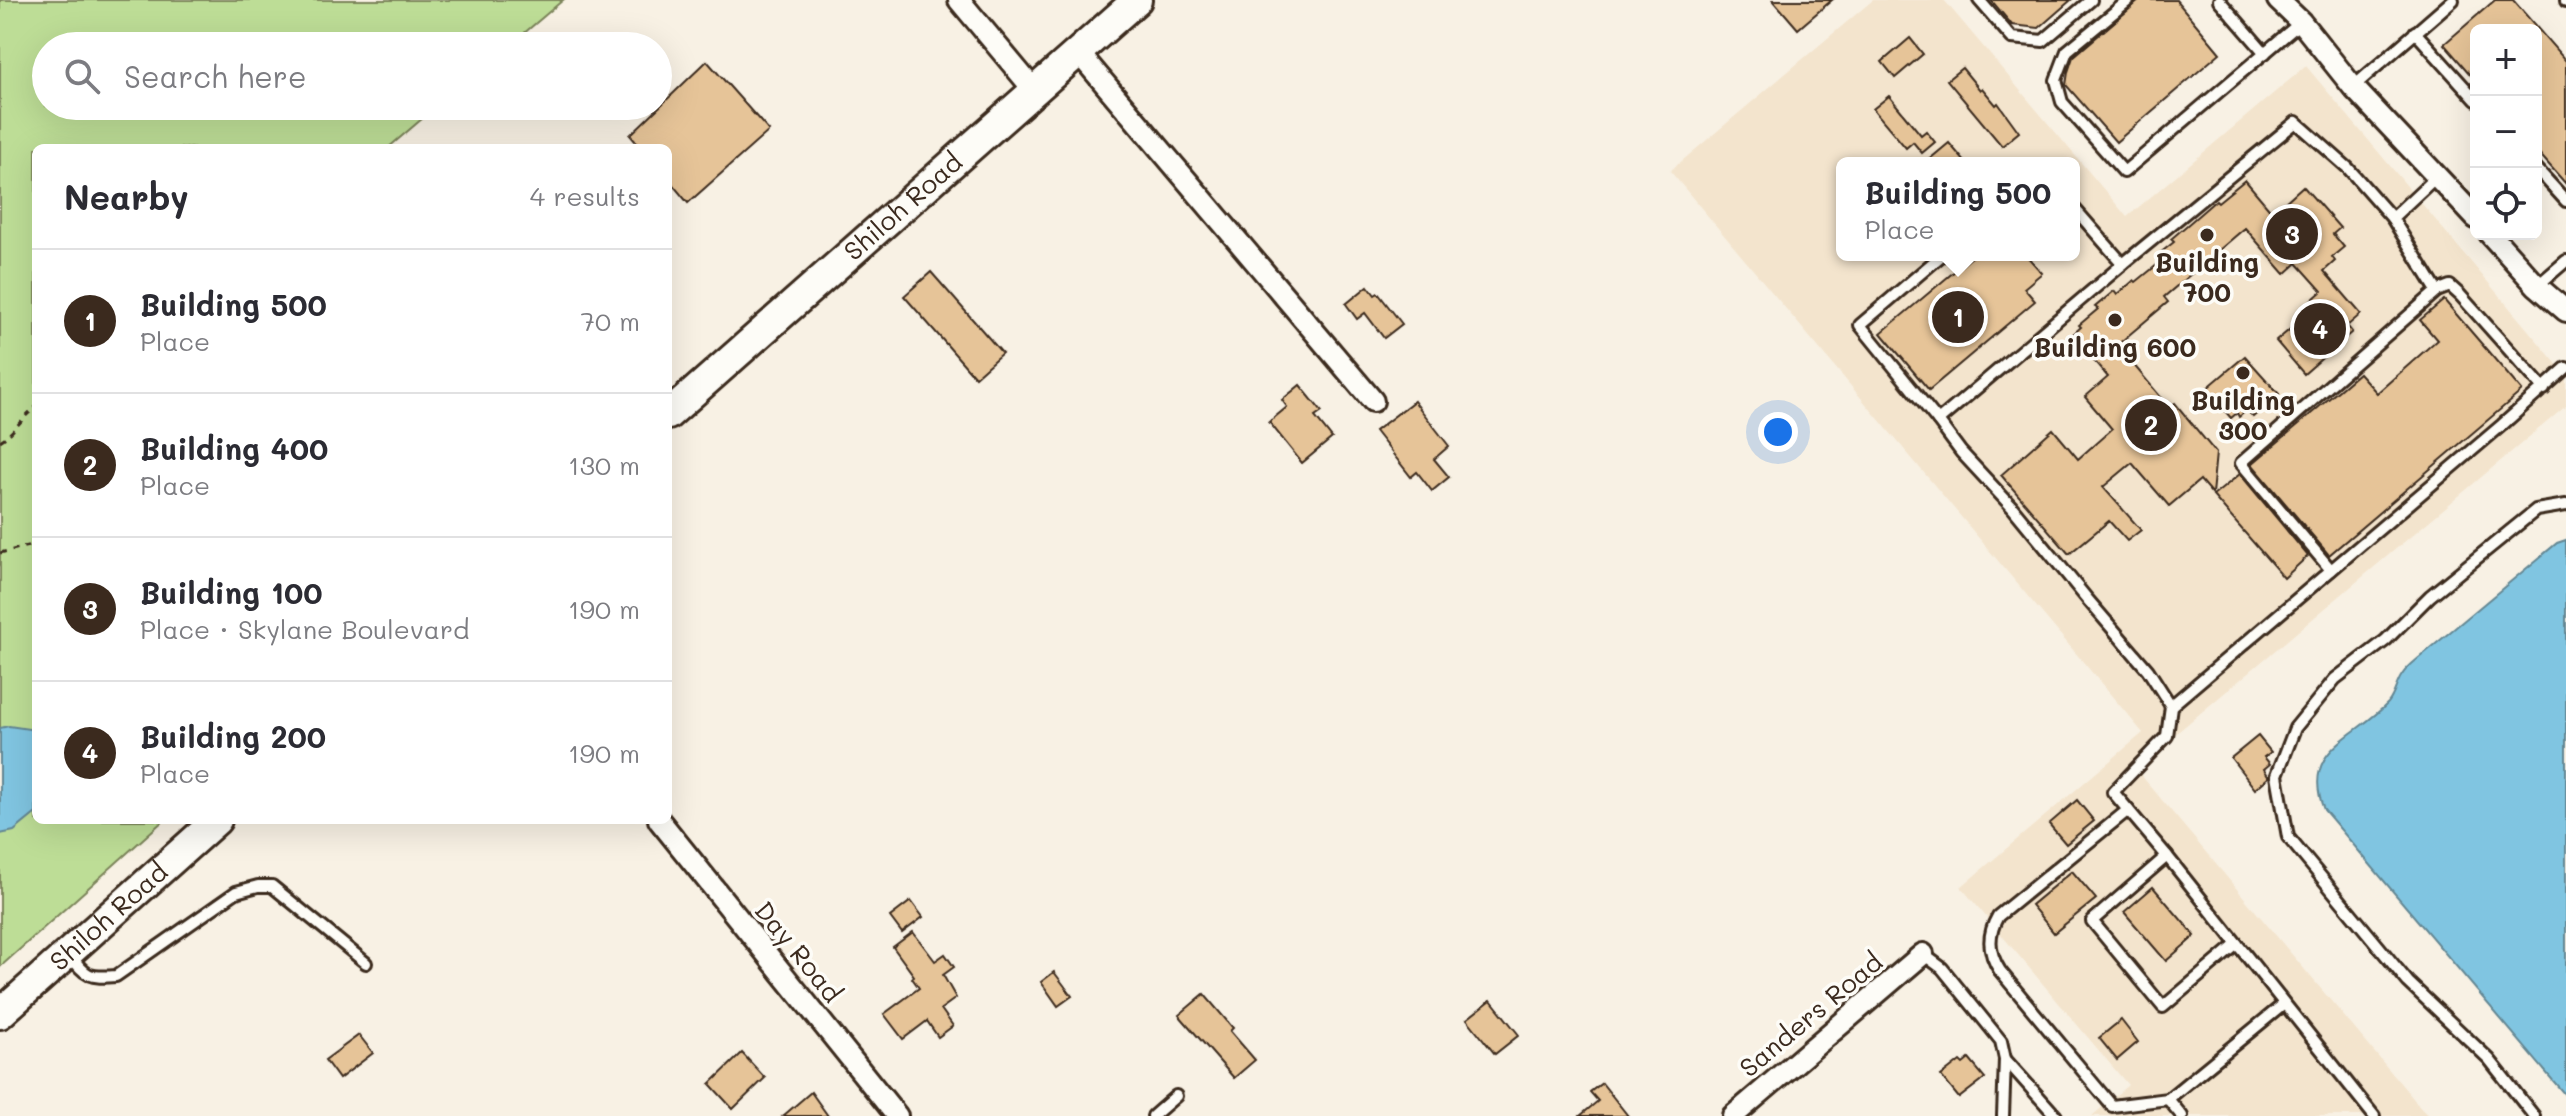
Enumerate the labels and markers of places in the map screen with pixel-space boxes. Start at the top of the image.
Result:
pin: 3 [2266,204,2318,264]
marker: Building 700 [2198,226,2216,244]
place label: Building 700 [2155,245,2259,309]
pin: 1 [1932,287,1984,347]
pin: 4 [2294,299,2346,359]
marker: Building 600 [2106,311,2124,329]
place label: Building 600 [2034,330,2196,364]
marker: Building 300 [2234,364,2252,382]
place label: Building 300 [2191,383,2295,447]
pin: 2 [2125,395,2177,455]

